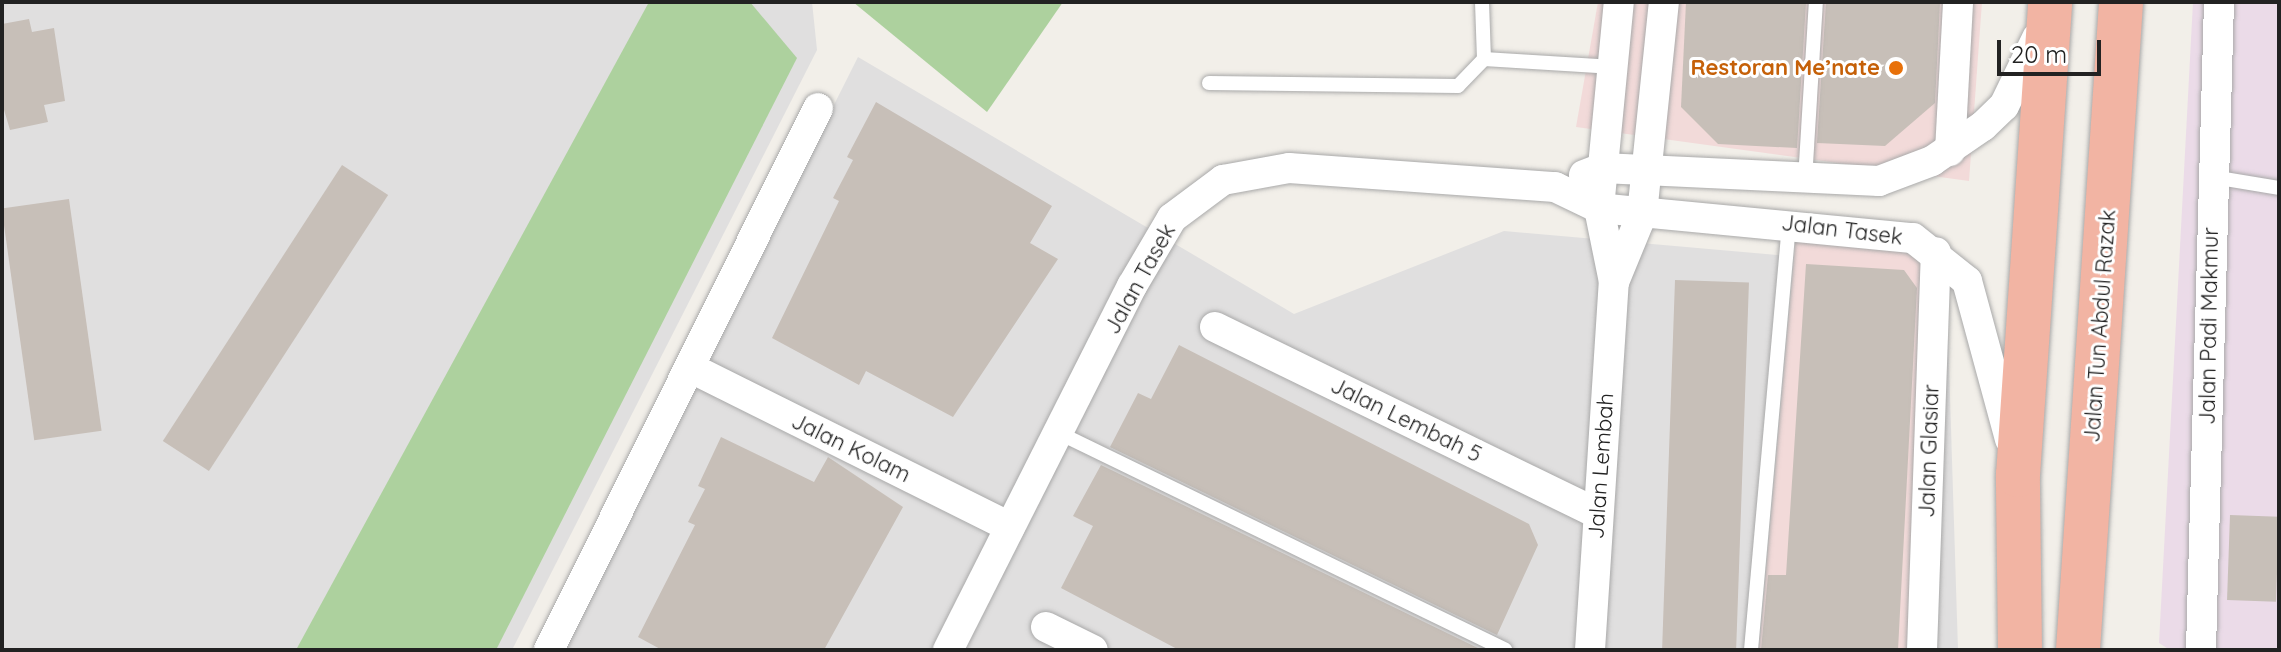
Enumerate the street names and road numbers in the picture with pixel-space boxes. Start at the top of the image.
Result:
street label: Jalan Tasek [1780,209,1904,251]
street label: Jalan Tun Abdul Razak [2079,209,2121,443]
street label: Jalan Tasek [1099,219,1181,339]
street label: Jalan Padi Makmur [2194,227,2224,425]
street label: Jalan Lembah 5 [1326,372,1486,468]
street label: Jalan Glasiar [1913,384,1945,518]
street label: Jalan Lembah [1583,392,1619,540]
street label: Jalan Kolam [787,408,915,488]

